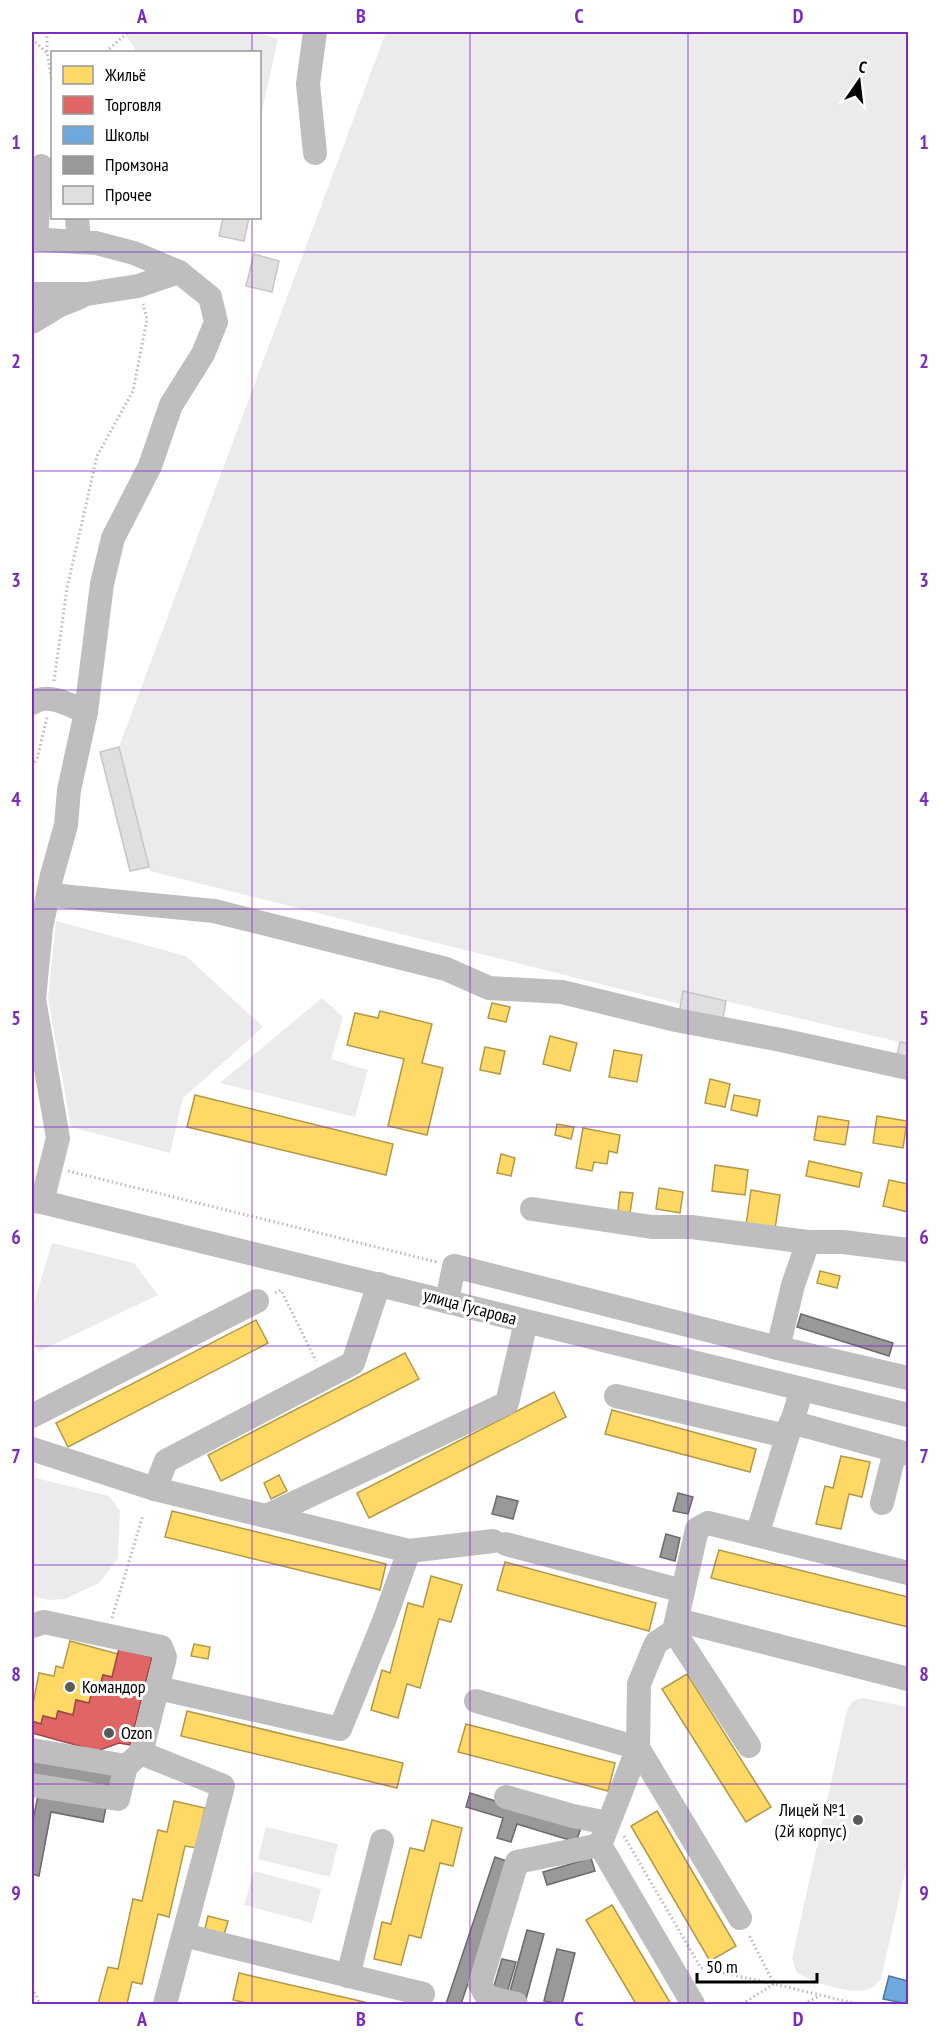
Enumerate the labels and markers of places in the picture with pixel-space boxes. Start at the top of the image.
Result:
place label: Командор [82,1675,146,1698]
marker: Командор [63,1680,77,1694]
place label: Ozon [121,1721,153,1744]
marker: Ozon [102,1726,116,1740]
place label: Лицей №1 (2й корпус) [775,1798,847,1842]
marker: Лицей №1 (2й корпус) [851,1813,865,1827]

